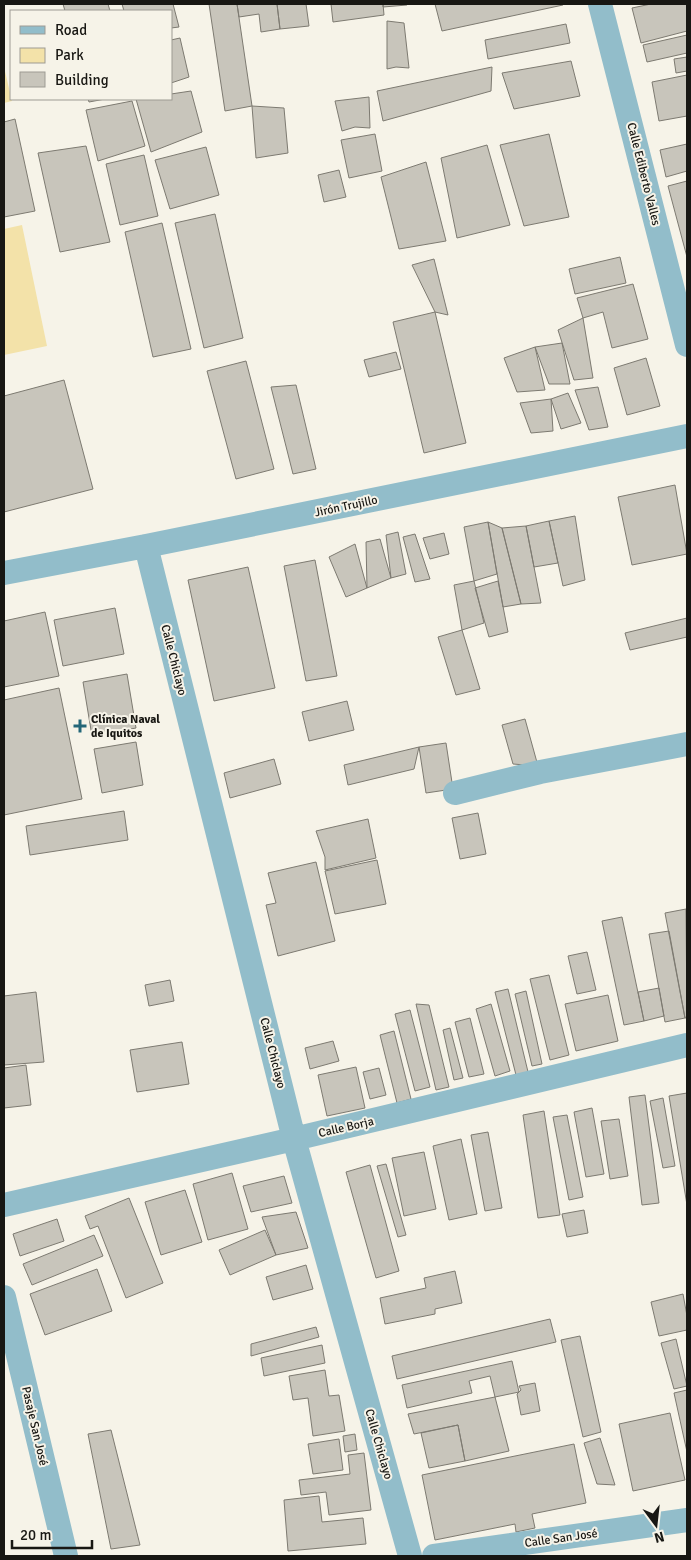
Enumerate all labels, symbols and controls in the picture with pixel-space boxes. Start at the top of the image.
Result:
legend [10,10,172,100]
text: Road [55,21,87,39]
text: Park [55,46,84,64]
text: Building [55,71,109,89]
street label: Calle Ediberto Valles [623,121,664,227]
street label: Jirón Trujillo [313,492,379,520]
street label: Calle Chiclayo [157,623,190,697]
place label: Clínica Naval de Iquitos [91,712,160,741]
marker: Clínica Naval de Iquitos [73,719,87,733]
street label: Calle Chiclayo [256,1016,289,1090]
street label: Calle Borja [317,1114,375,1141]
street label: Pasaje San José [18,1385,51,1467]
street label: Calle Chiclayo [361,1407,396,1481]
north arrow [631,1500,681,1550]
scale bar [12,1518,92,1550]
text: 20 m [20,1526,51,1544]
street label: Calle San José [524,1526,599,1551]
text: N [652,1528,666,1547]

